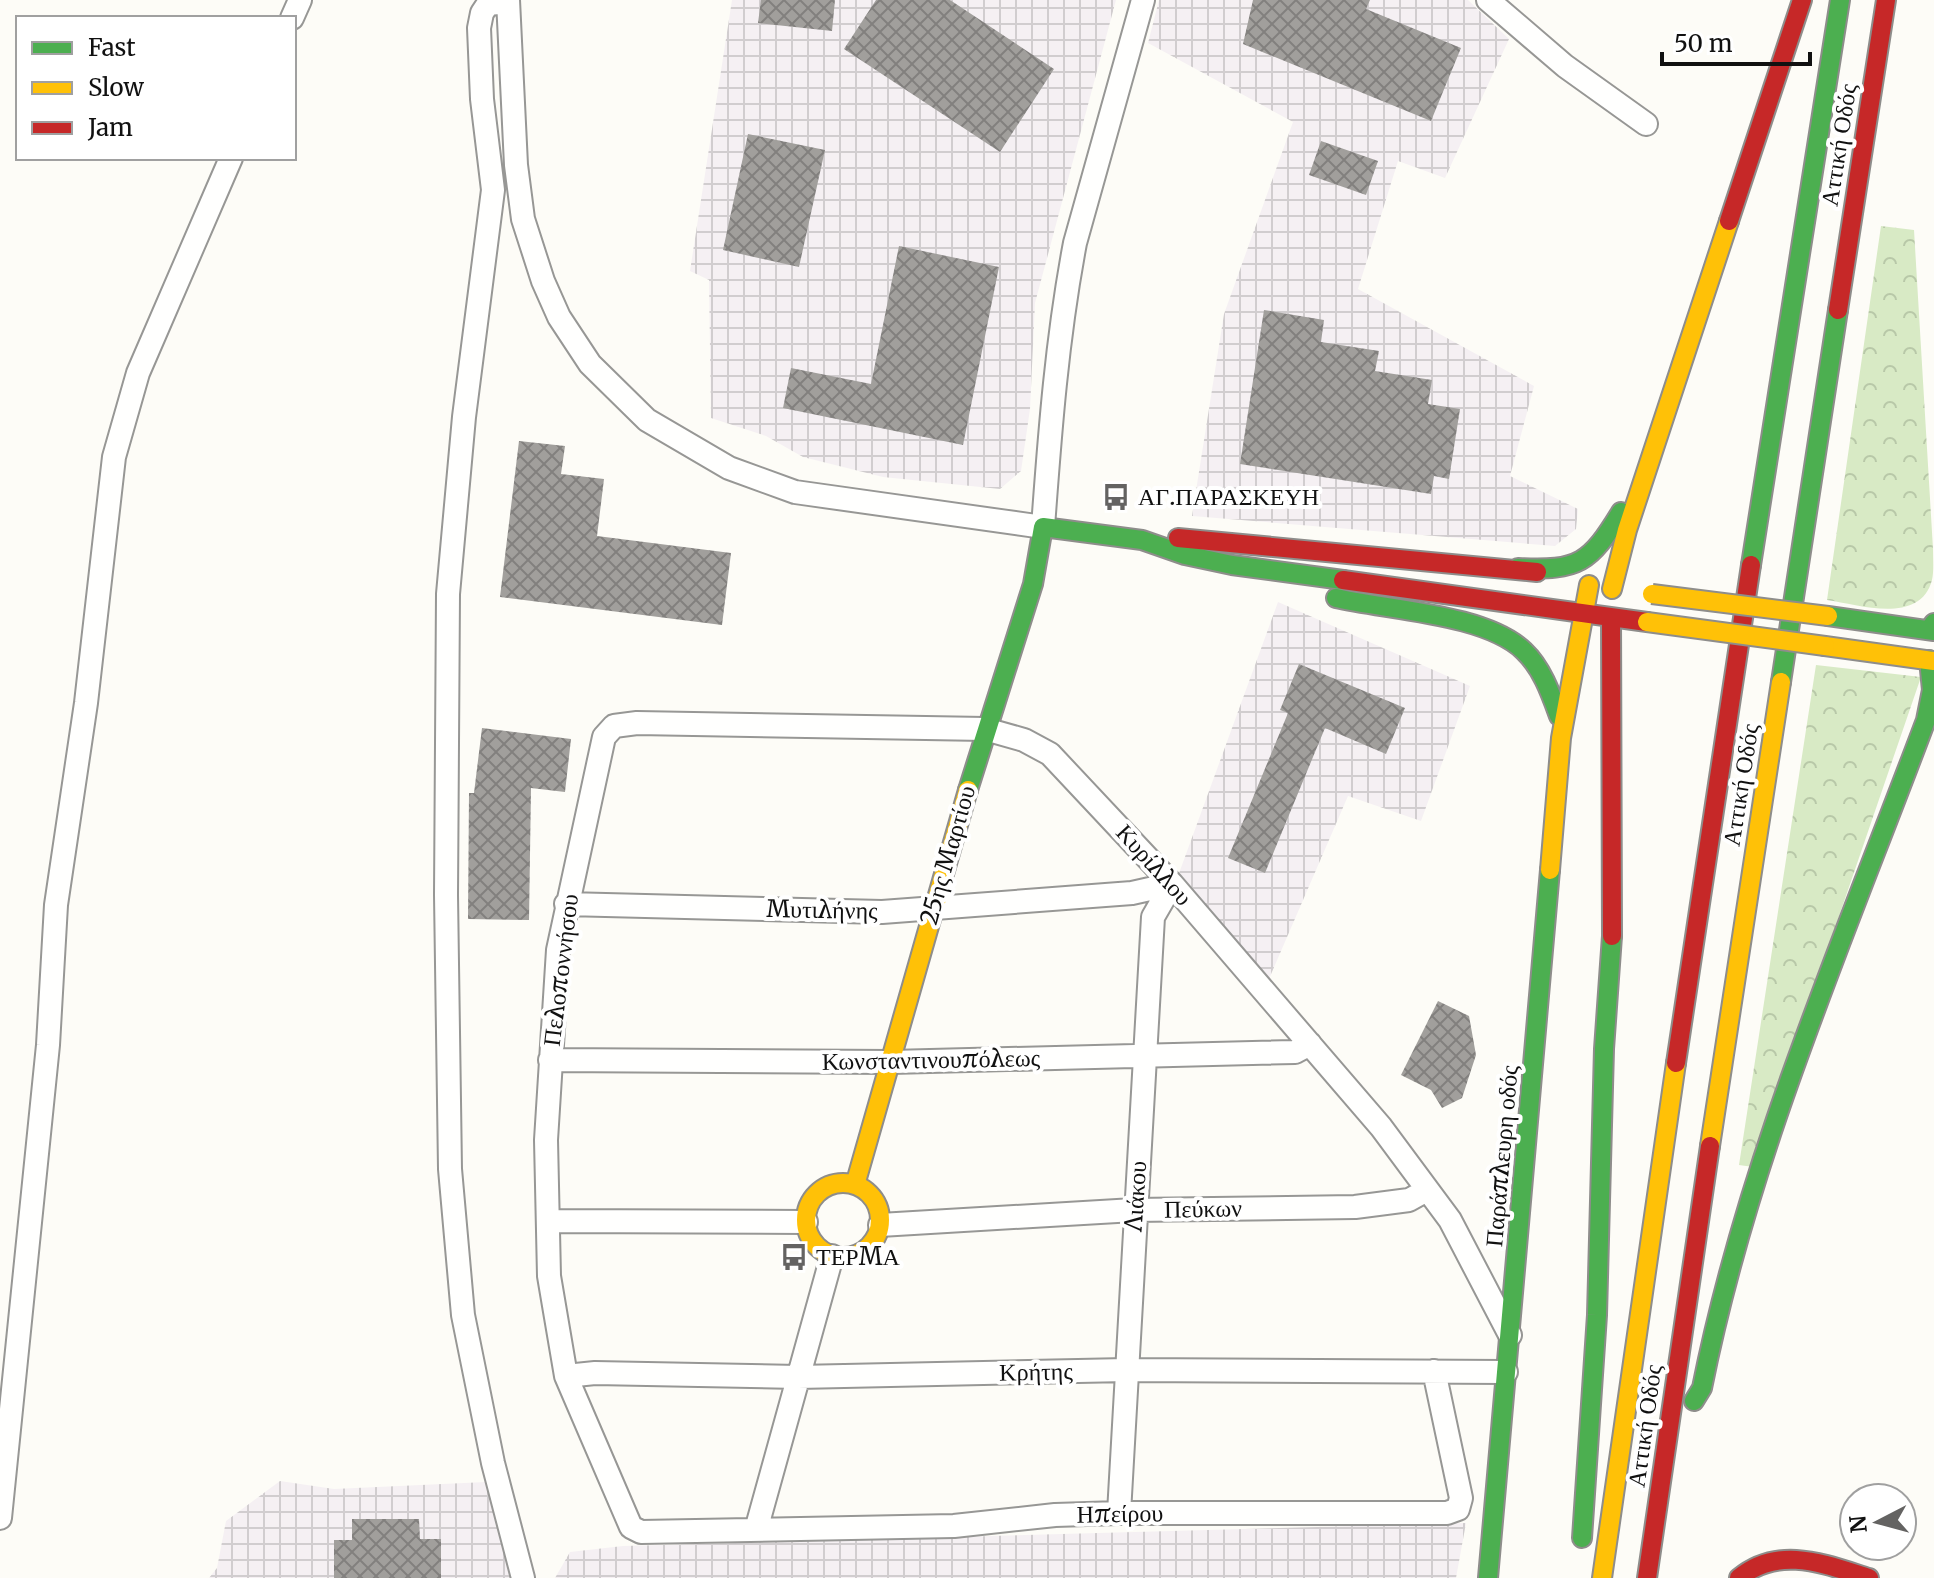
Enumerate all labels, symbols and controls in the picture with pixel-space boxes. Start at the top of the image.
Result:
legend [16,16,296,160]
scale bar [1662,16,1810,66]
text: 50 m [1674,28,1733,59]
text: Fast [88,32,136,63]
text: Slow [88,72,144,103]
street label: Αττική Οδός [1814,81,1864,208]
text: Jam [87,112,133,143]
place label: ΑΓ.ΠΑΡΑΣΚΕΥΗ [1138,481,1319,512]
bus stop icon: ΑΓ.ΠΑΡΑΣΚΕΥΗ [1101,482,1131,512]
street label: Αττική Οδός [1716,721,1766,848]
street label: 25ης Μαρτίου [913,782,982,928]
street label: Κυρίλλου [1110,817,1199,912]
street label: Πελοποννήσου [536,892,585,1048]
street label: Μυτιλήνης [766,893,878,926]
street label: Κωνσταντινουπόλεως [822,1042,1041,1077]
street label: Παράπλευρη οδός [1478,1063,1525,1248]
street label: Λιάκου [1118,1160,1153,1233]
street label: Πεύκων [1164,1192,1242,1225]
place label: ΤΕΡΜΑ [816,1241,900,1272]
bus stop icon: ΤΕΡΜΑ [779,1242,809,1272]
street label: Κρήτης [999,1355,1074,1388]
street label: Αττική Οδός [1621,1362,1669,1489]
north arrow [1838,1482,1918,1562]
street label: Ηπείρου [1076,1497,1164,1530]
text: N [1843,1513,1873,1534]

